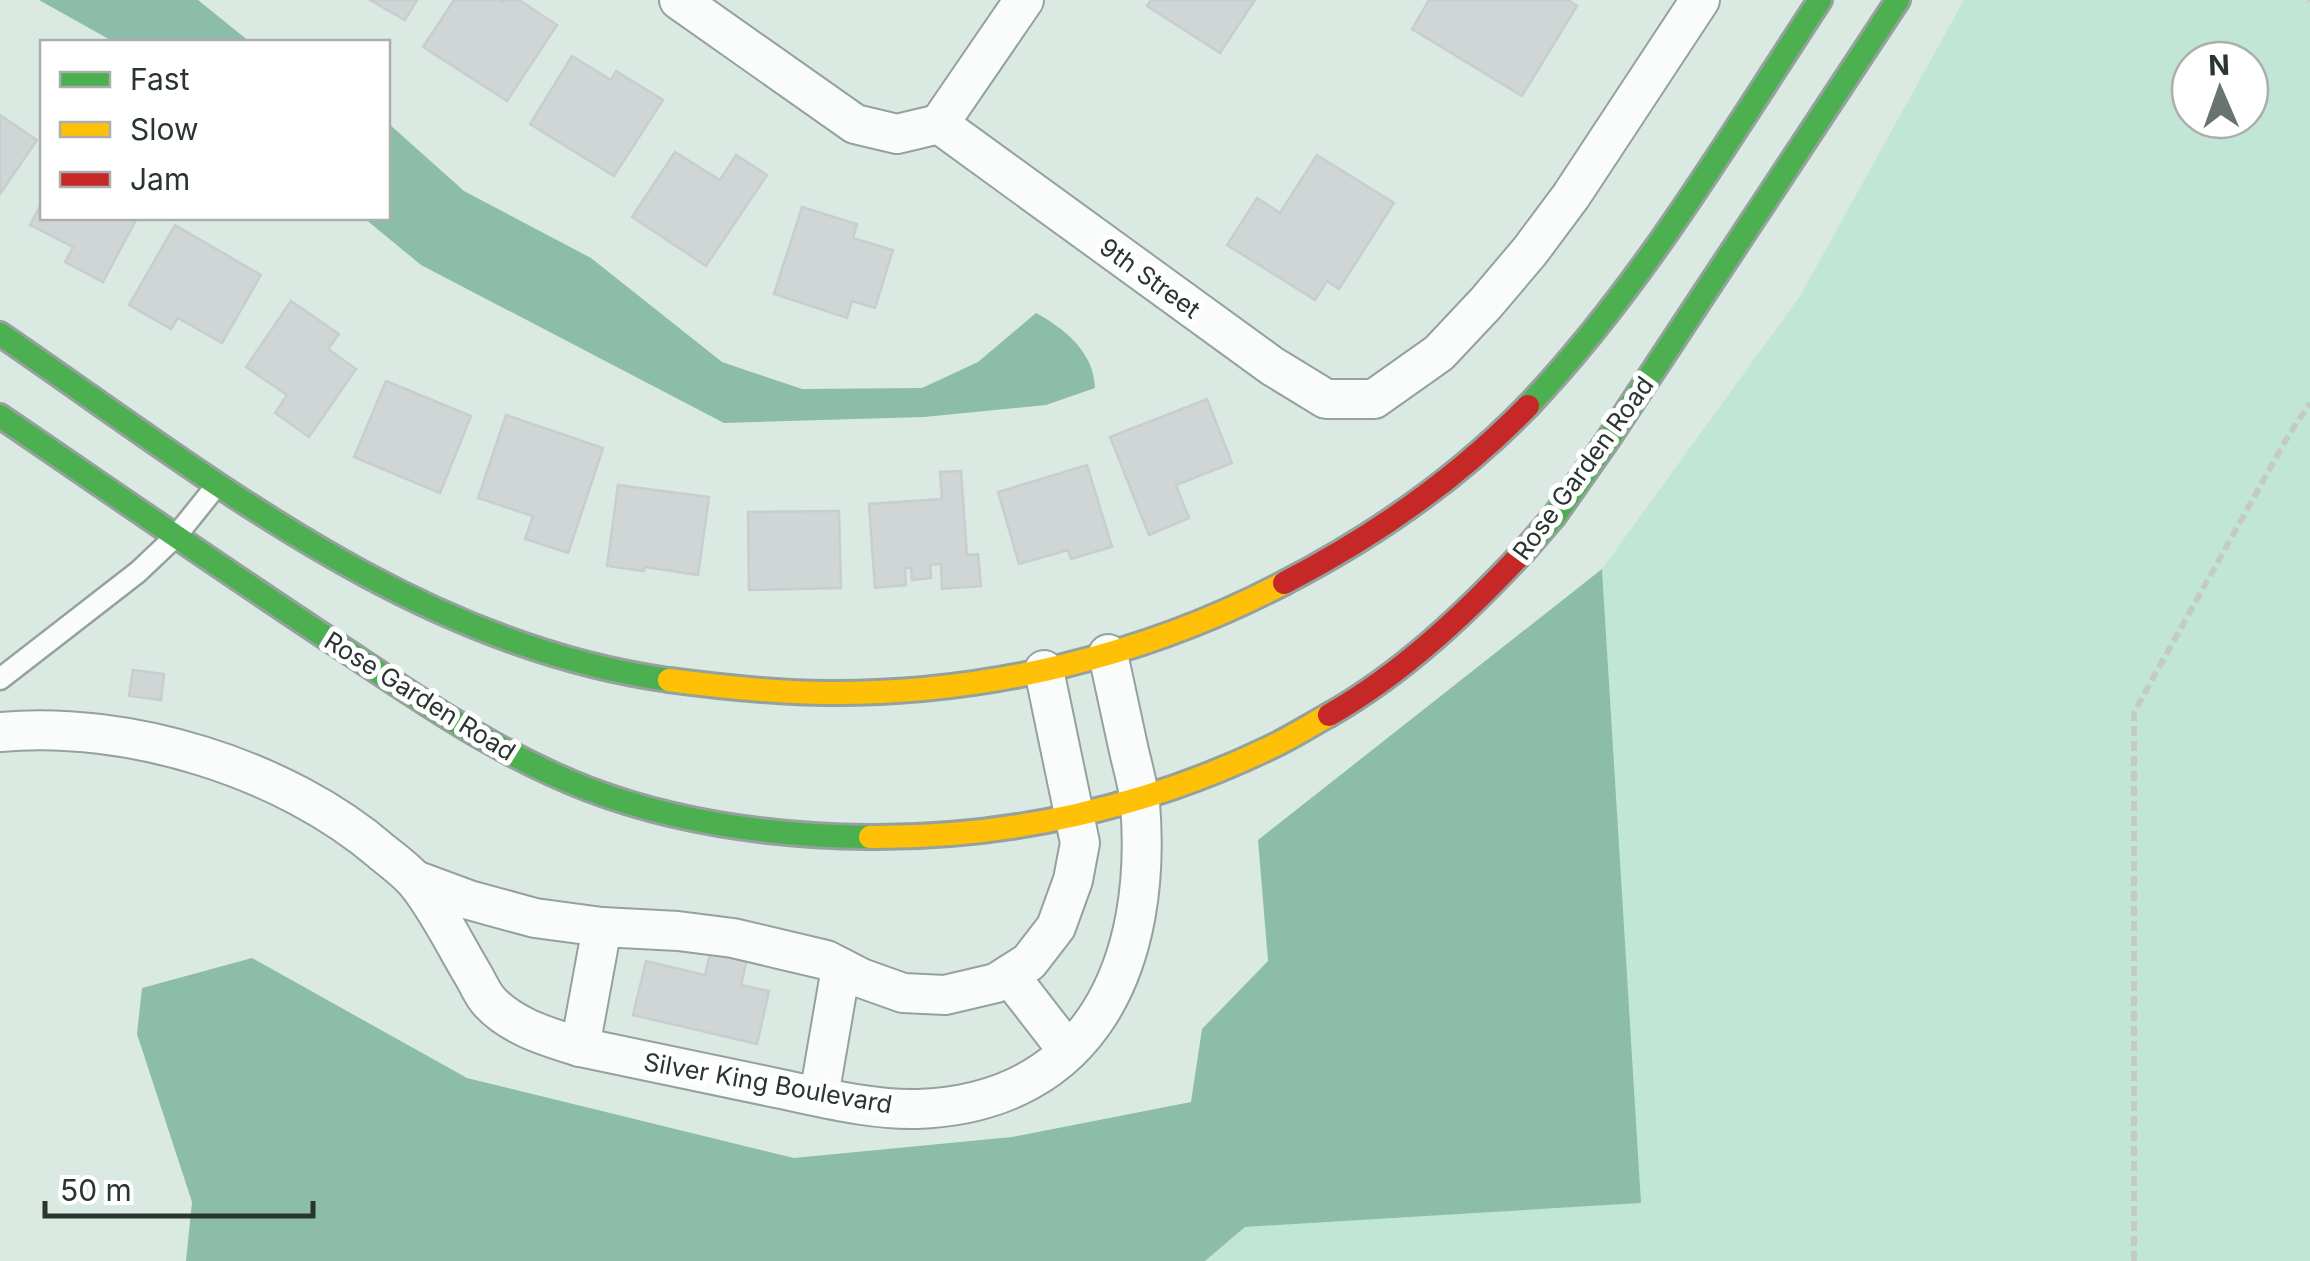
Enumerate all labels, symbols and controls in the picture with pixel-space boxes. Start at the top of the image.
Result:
legend [40,40,390,220]
north arrow [2170,40,2270,140]
text: N [2208,48,2230,82]
text: Fast [130,61,190,97]
text: Slow [130,111,199,147]
text: Jam [130,161,190,197]
street label: 9th Street [1094,232,1206,324]
street label: Rose Garden Road [1506,371,1660,565]
street label: Rose Garden Road [319,625,521,767]
street label: Silver King Boulevard [641,1046,895,1120]
scale bar [45,1156,312,1218]
text: 50 m [60,1172,132,1208]

